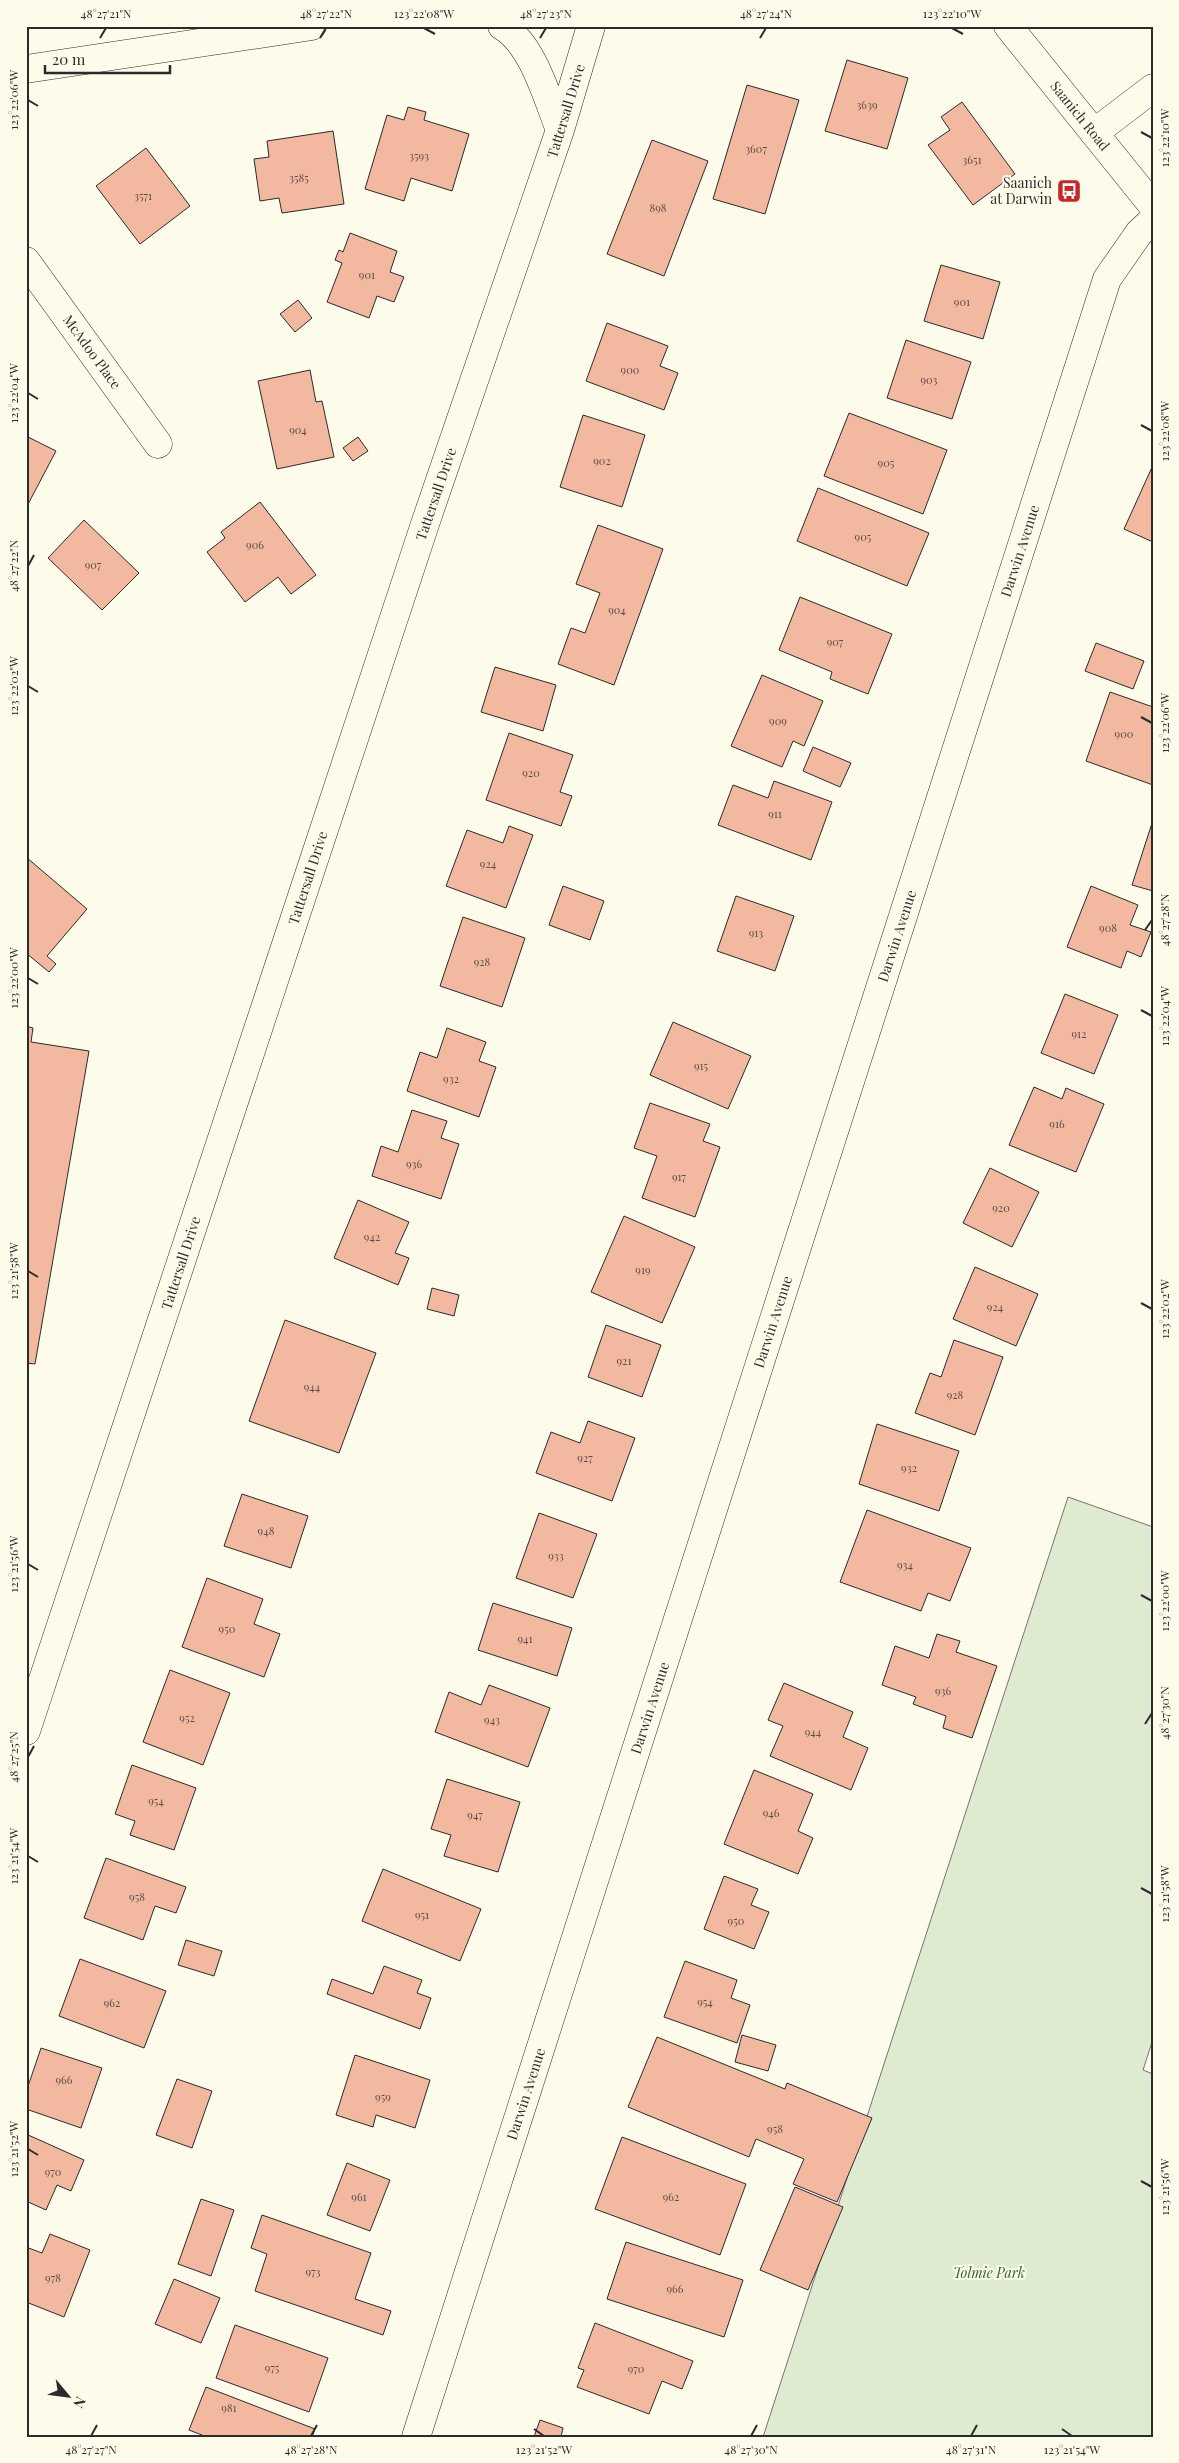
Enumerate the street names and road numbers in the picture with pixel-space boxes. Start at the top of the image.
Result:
street label: Tattersall Drive [542,62,589,160]
street label: Saanich Road [1046,77,1114,154]
street label: McAdoo Place [59,311,126,393]
street label: Tattersall Drive [411,445,460,543]
street label: Darwin Avenue [996,502,1043,599]
street label: Tattersall Drive [283,829,332,927]
street label: Darwin Avenue [873,887,920,984]
street label: Tattersall Drive [156,1214,205,1312]
street label: Darwin Avenue [749,1273,796,1370]
street label: Darwin Avenue [626,1659,673,1756]
street label: Darwin Avenue [502,2045,549,2142]

